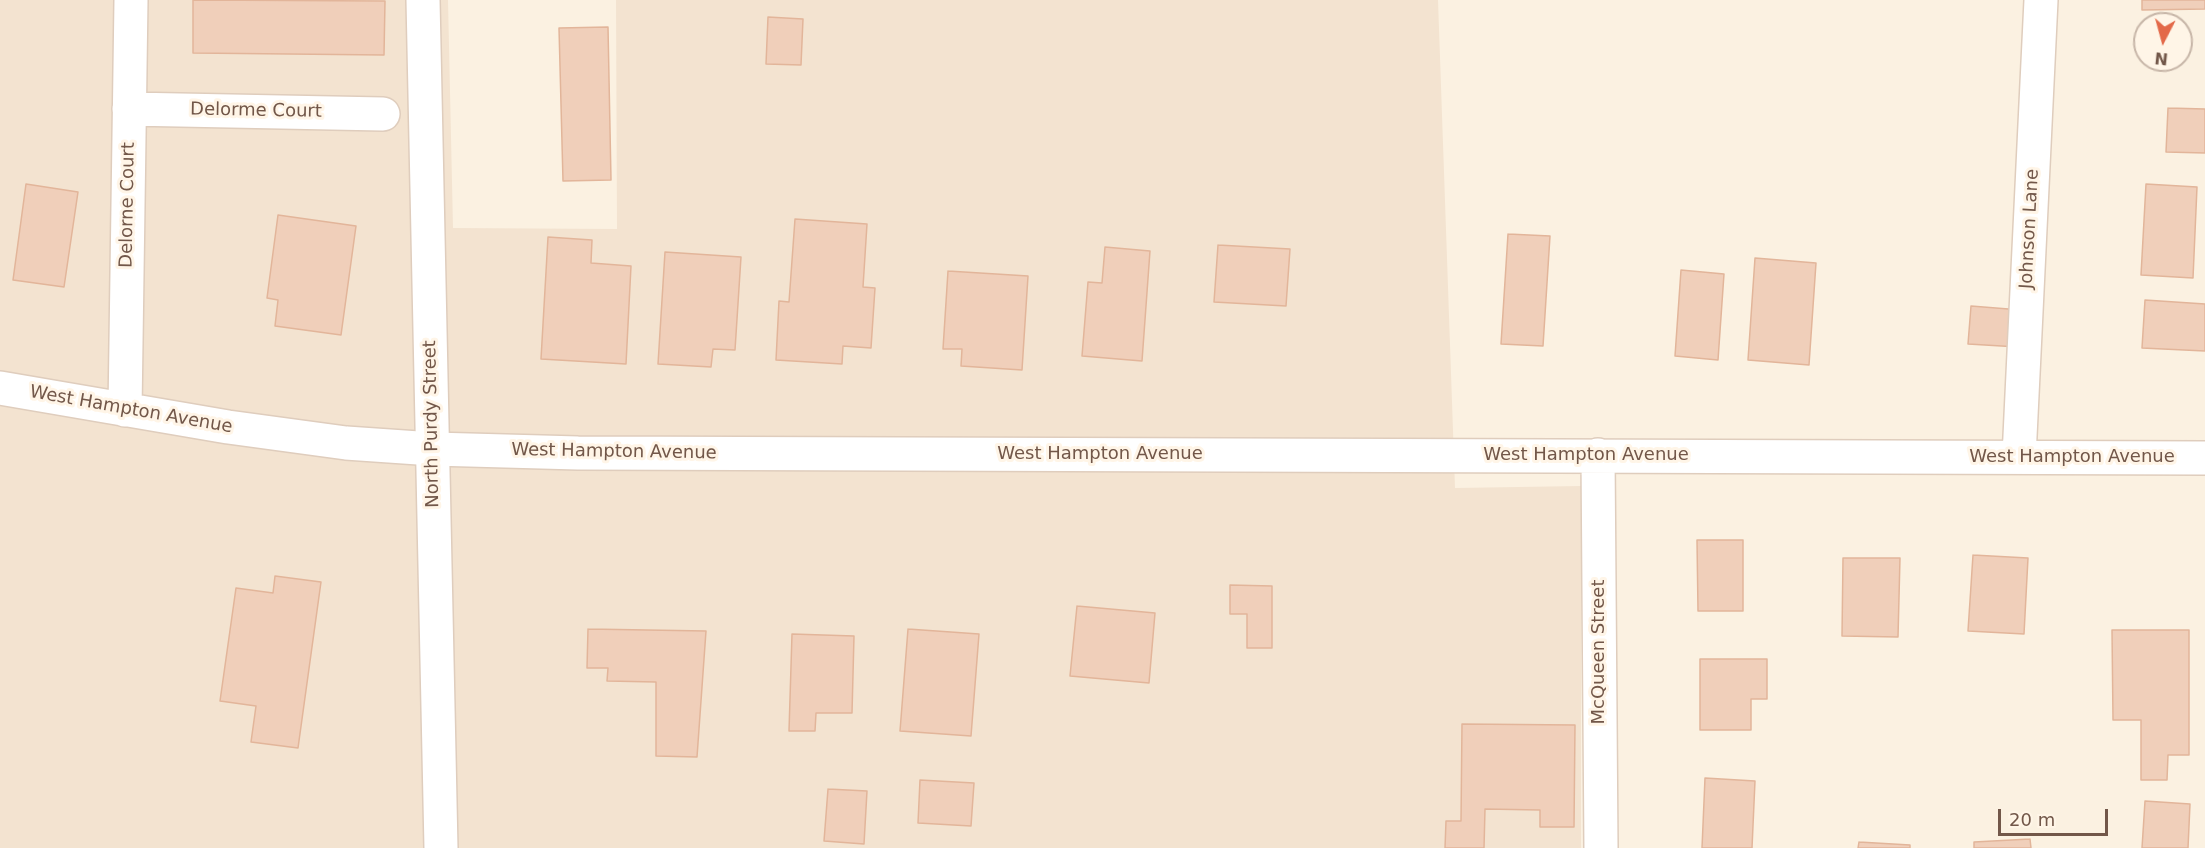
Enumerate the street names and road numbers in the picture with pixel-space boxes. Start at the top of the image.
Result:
street label: Delorme Court [190,99,322,123]
street label: Delorne Court [116,142,140,268]
street label: Johnson Lane [2016,168,2044,290]
street label: North Purdy Street [420,340,444,508]
street label: West Hampton Avenue [28,382,234,438]
street label: West Hampton Avenue [511,439,717,465]
street label: West Hampton Avenue [997,443,1203,465]
street label: West Hampton Avenue [1483,444,1689,466]
street label: West Hampton Avenue [1969,446,2175,468]
street label: McQueen Street [1588,580,1610,724]

